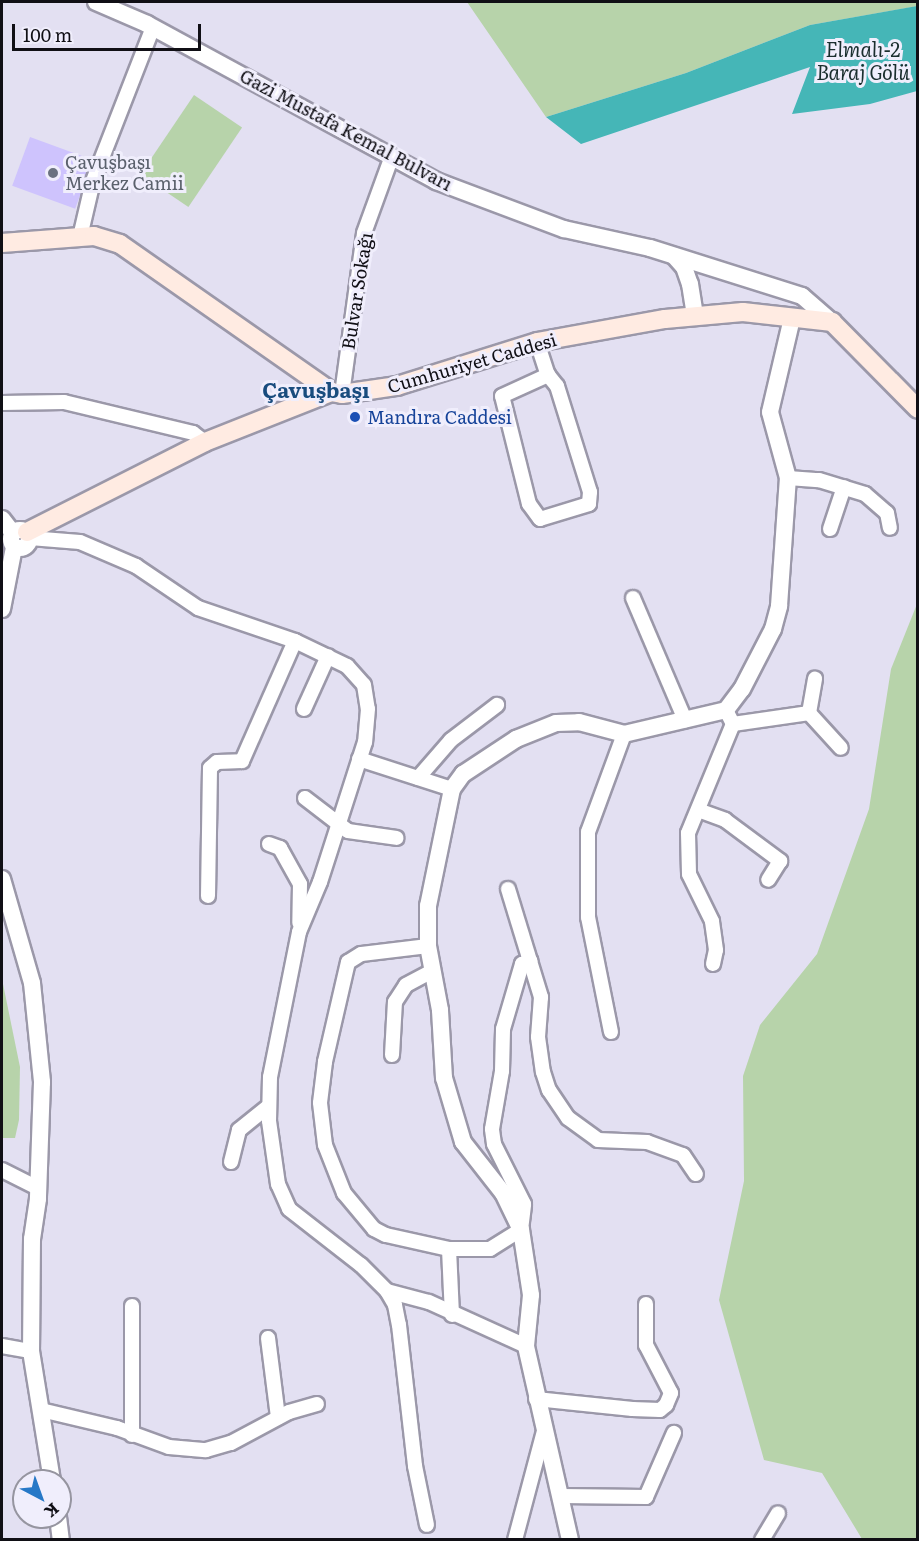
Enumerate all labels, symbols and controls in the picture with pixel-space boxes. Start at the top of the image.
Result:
scale bar [15,12,204,50]
text: 100 m [23,21,72,48]
water label: Elmalı-2 Baraj Gölü [816,36,910,83]
street label: Gazi Mustafa Kemal Bulvarı [236,65,456,195]
place label: Çavuşbaşı Merkez Camii [65,152,184,195]
marker: Çavuşbaşı Merkez Camii [46,166,60,180]
street label: Bulvar Sokağı [337,231,377,351]
street label: Cumhuriyet Caddesi [385,329,559,397]
district label: Çavuşbaşı [262,376,370,402]
place label: Mandıra Caddesi [367,406,512,428]
marker: Mandıra Caddesi [348,410,362,424]
north arrow [12,1469,72,1529]
text: K [40,1498,65,1524]

